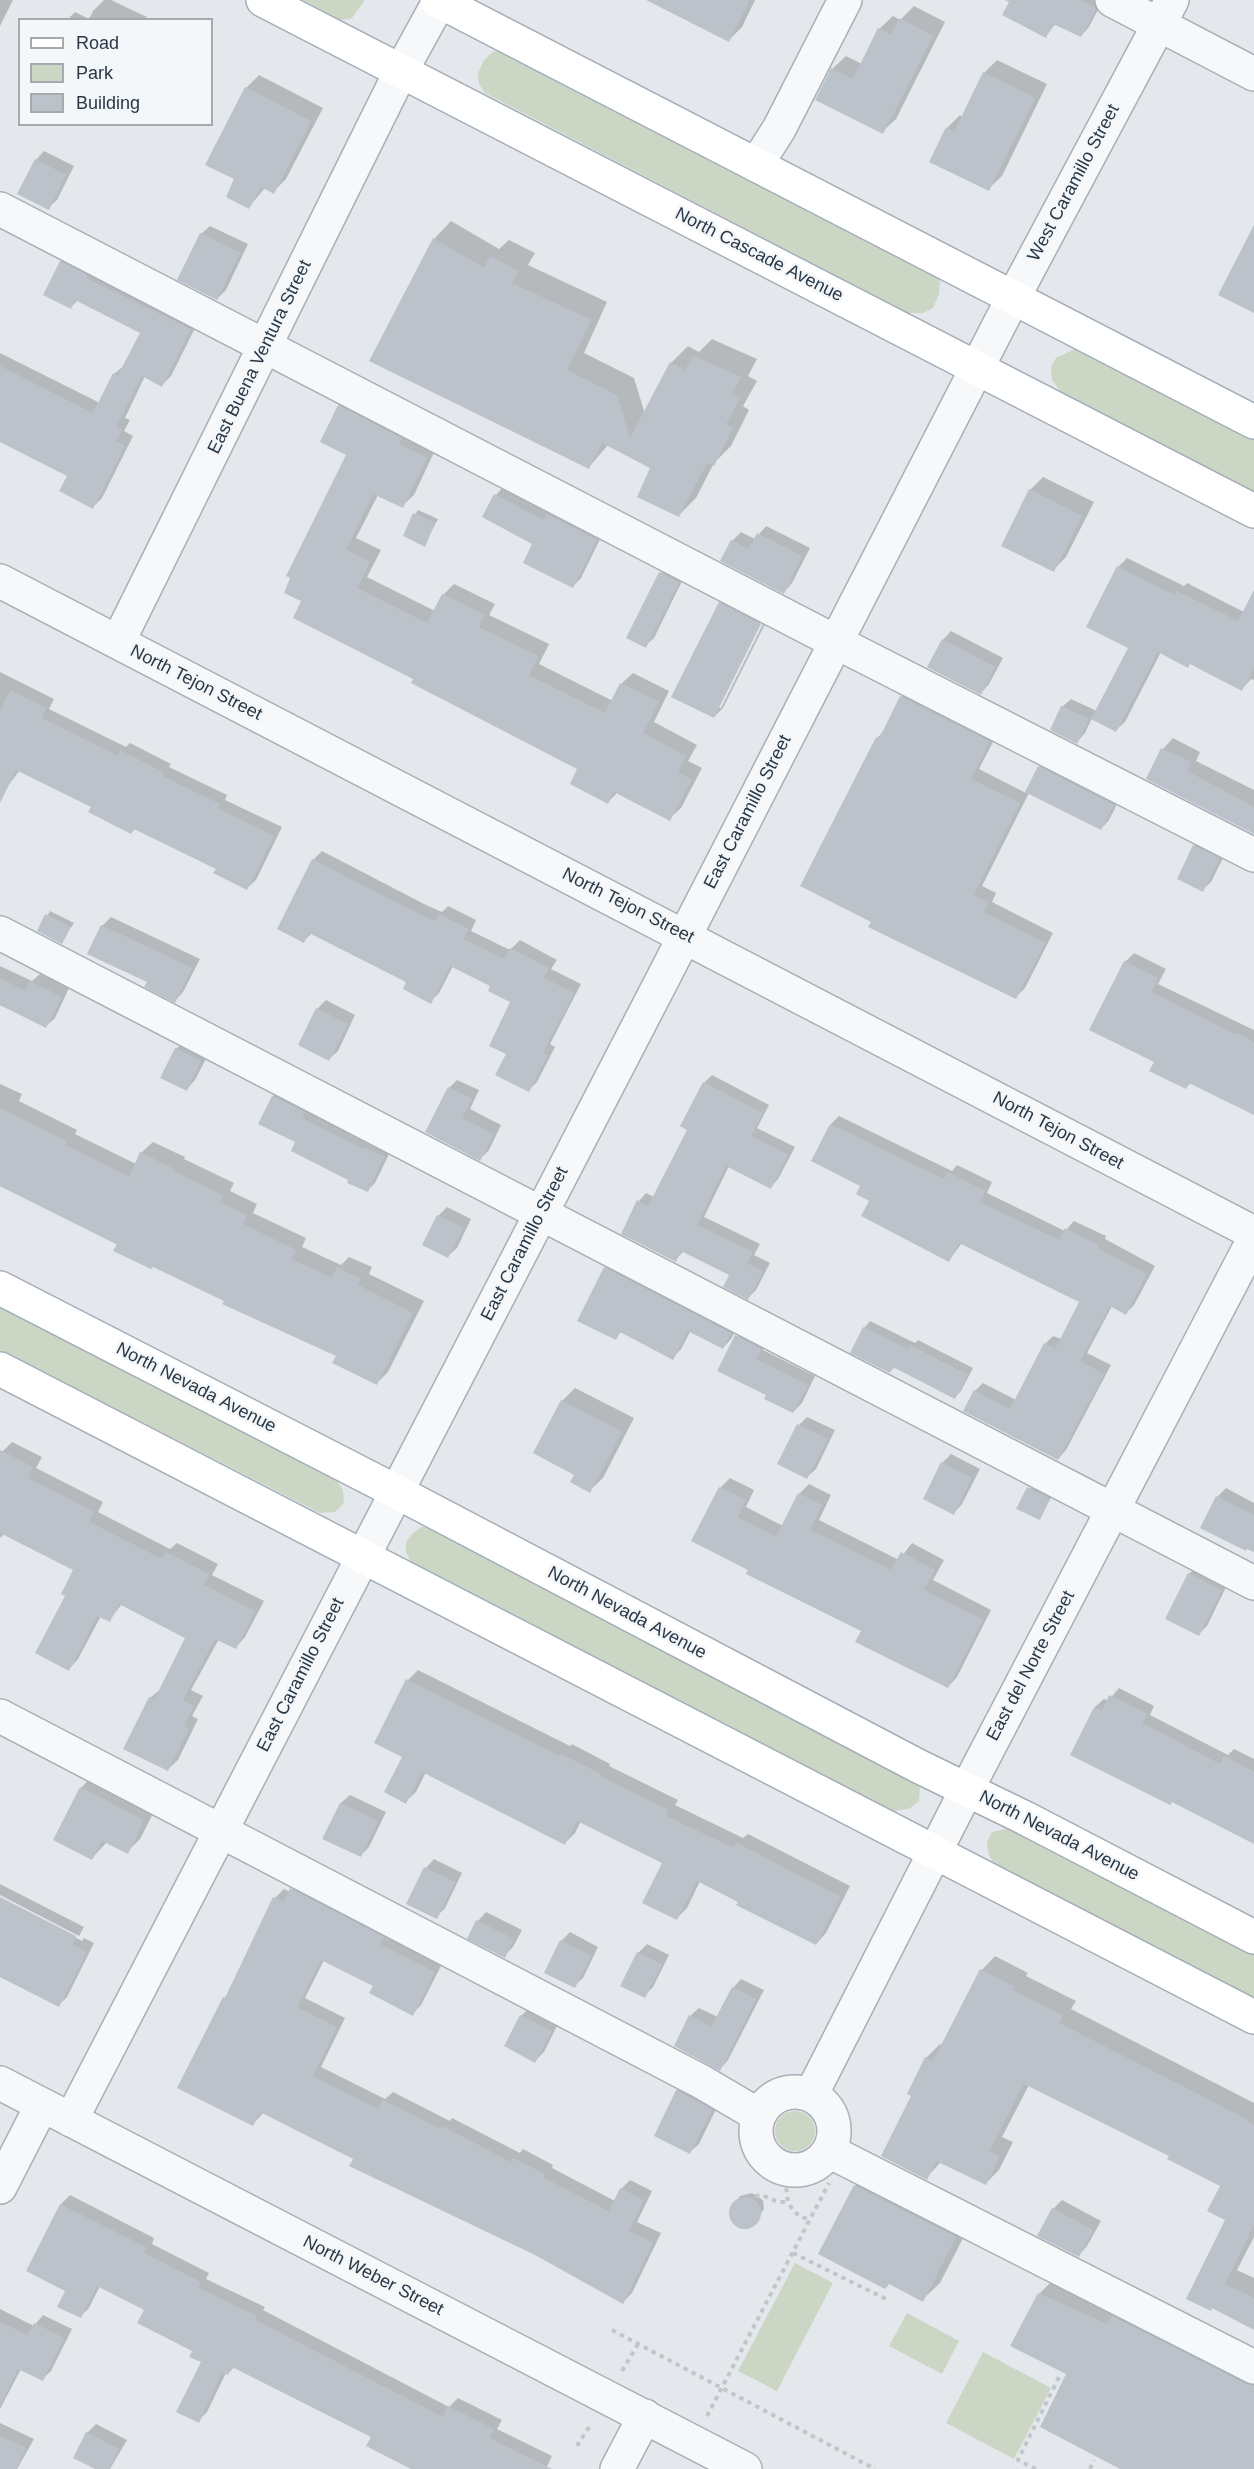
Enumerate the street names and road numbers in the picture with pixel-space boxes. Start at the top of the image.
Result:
street label: West Caramillo Street [1023,101,1125,265]
street label: North Cascade Avenue [671,203,847,307]
street label: East Buena Ventura Street [204,256,316,458]
street label: North Tejon Street [126,640,266,726]
street label: East Caramillo Street [700,731,796,893]
street label: North Tejon Street [558,863,698,949]
street label: North Tejon Street [989,1087,1127,1175]
street label: East Caramillo Street [477,1163,573,1325]
street label: North Nevada Avenue [112,1338,280,1438]
street label: North Nevada Avenue [544,1562,710,1664]
street label: East del Norte Street [982,1587,1080,1745]
street label: East Caramillo Street [253,1594,349,1756]
street label: North Nevada Avenue [975,1786,1143,1886]
street label: North Weber Street [299,2231,447,2321]

